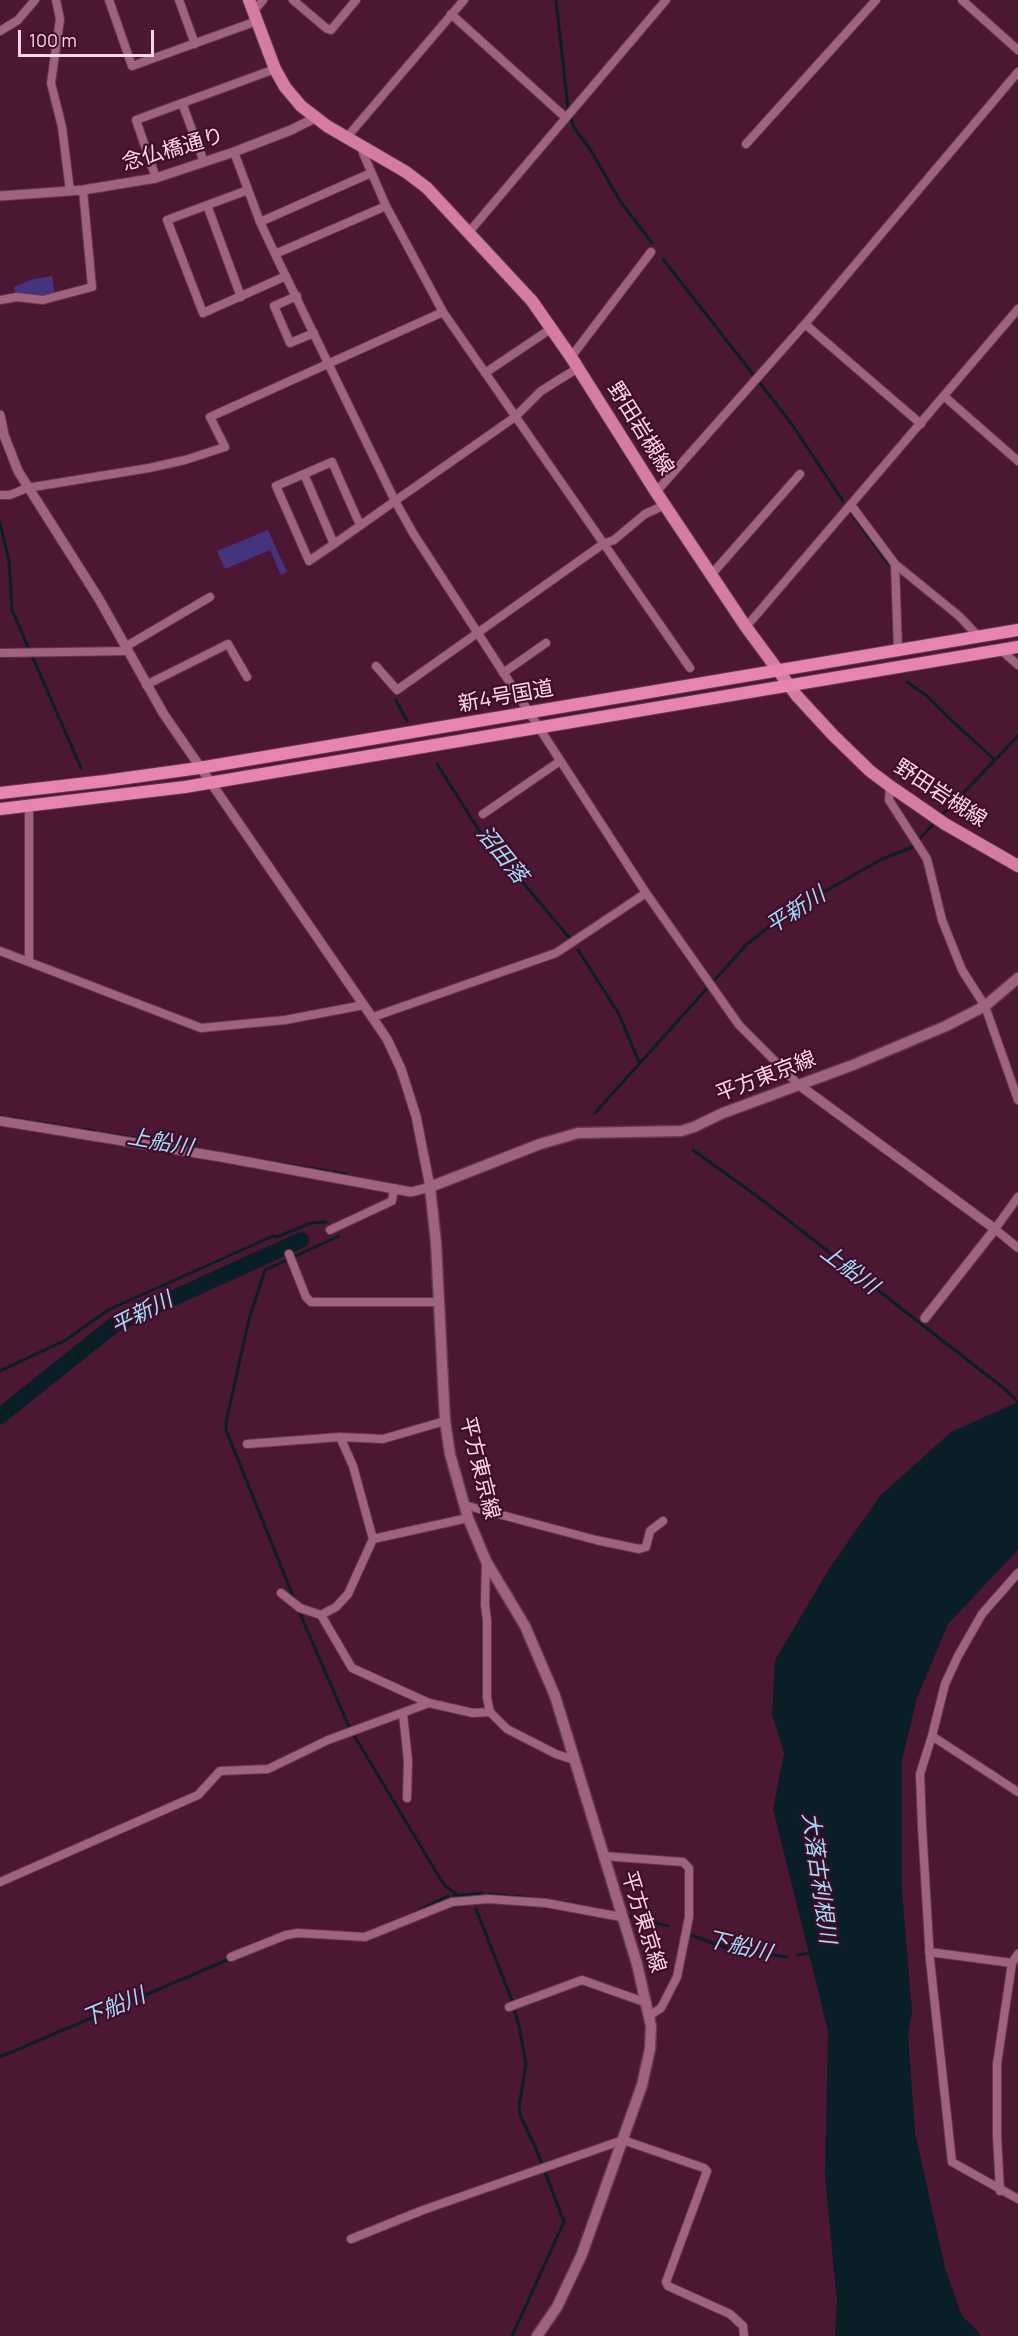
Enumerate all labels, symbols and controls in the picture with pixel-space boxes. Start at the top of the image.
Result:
scale bar [21,18,158,56]
text: 100 m [29,28,77,52]
street label: 念仏橋通り [119,123,227,177]
street label: 野田岩槻線 [601,378,679,480]
street label: 新4号国道 [456,676,556,718]
street label: 野田岩槻線 [889,755,991,833]
water label: 沼田落 [470,821,532,889]
water label: 平新川 [761,882,831,940]
street label: 平方東京線 [712,1046,820,1108]
water label: 上船川 [125,1124,195,1162]
water label: 上船川 [815,1240,883,1300]
water label: 平新川 [107,1287,177,1341]
street label: 平方東京線 [454,1414,504,1522]
water label: 大落古利根川 [796,1811,840,1945]
street label: 平方東京線 [616,1868,670,1976]
water label: 下船川 [704,1927,774,1967]
water label: 下船川 [78,1983,150,2033]

